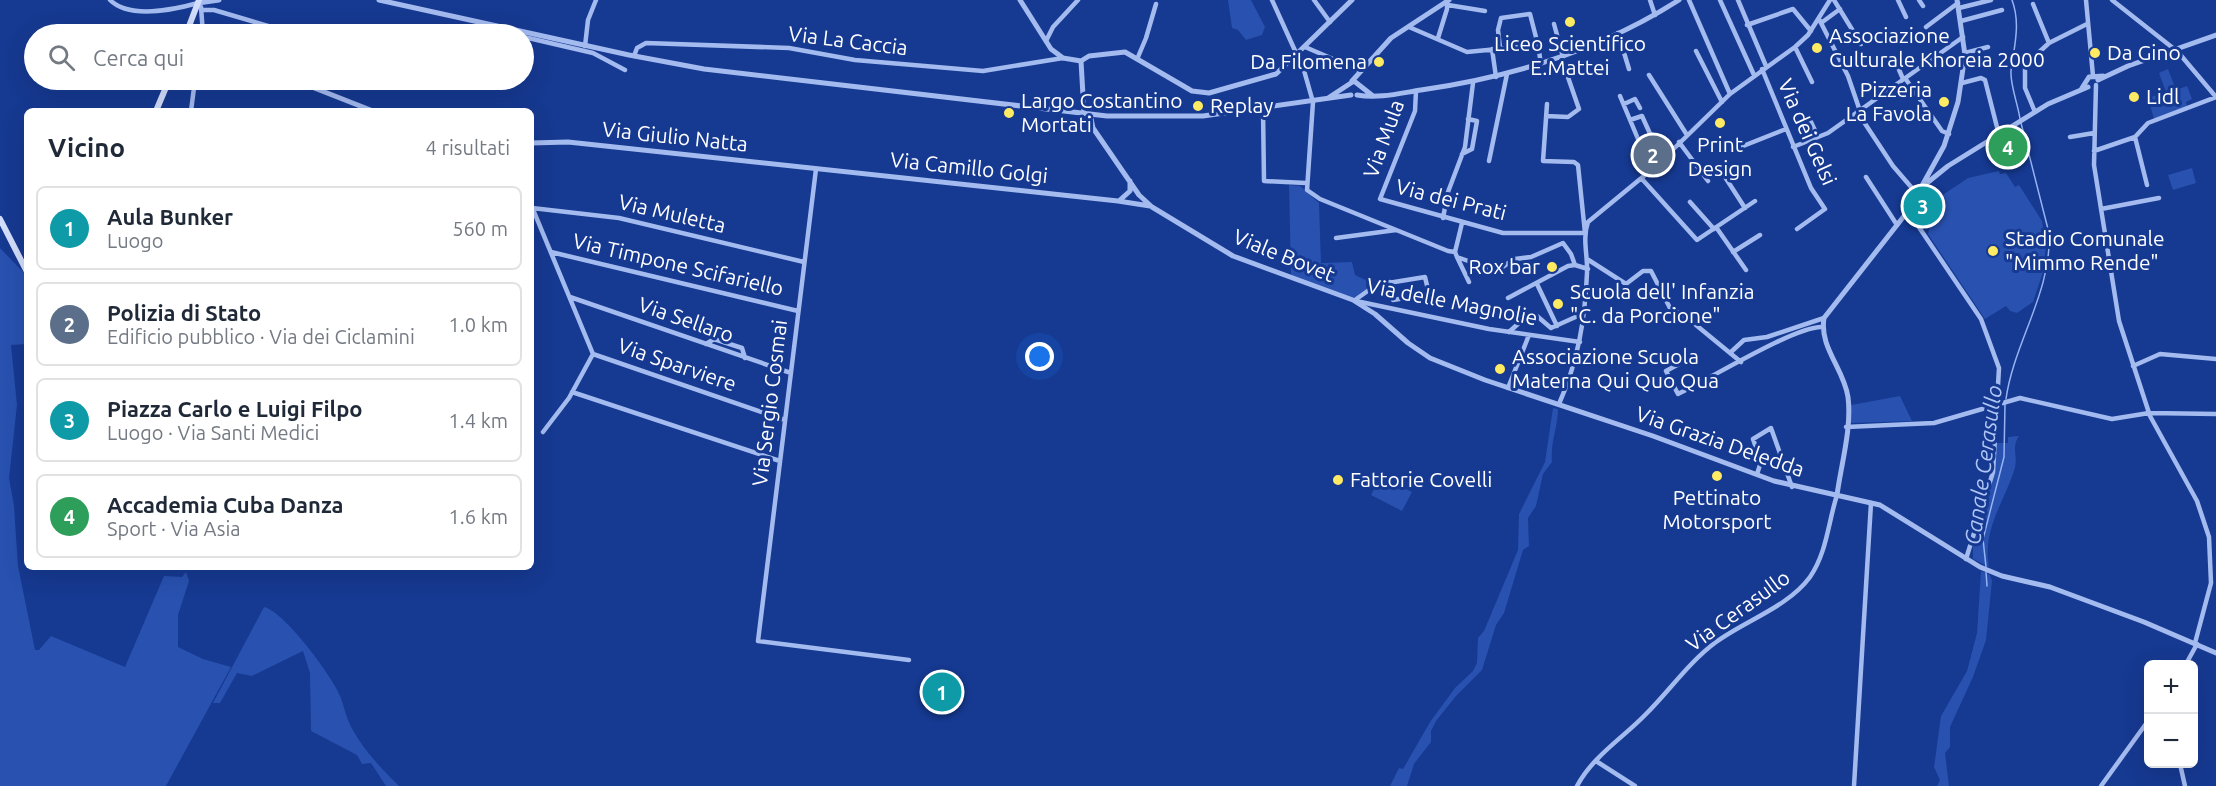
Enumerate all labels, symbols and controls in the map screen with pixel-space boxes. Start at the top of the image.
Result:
marker: Liceo Scientifico E.Mattei [1563,15,1577,29]
street label: Via La Caccia [787,21,909,59]
place label: Associazione Culturale Khoreia 2000 [1829,23,2045,71]
search box [24,24,534,90]
place label: Liceo Scientifico E.Mattei [1494,31,1646,79]
place label: Da Gino [2107,40,2181,64]
icon: search [45,41,78,74]
marker: Associazione Culturale Khoreia 2000 [1810,41,1824,55]
text: Cerca qui [93,45,184,70]
marker: Da Gino [2088,46,2102,60]
place label: Da Filomena [1250,49,1367,73]
marker: Da Filomena [1372,55,1386,69]
street label: Via dei Gelsi [1774,75,1842,188]
place label: Pizzeria La Favola [1846,77,1932,125]
place label: Lidl [2146,84,2180,108]
place label: Largo Costantino Mortati [1021,88,1183,136]
marker: Lidl [2127,90,2141,104]
place label: Replay [1210,93,1273,117]
marker: Pizzeria La Favola [1937,95,1951,109]
street label: Via Mula [1358,96,1408,181]
marker: Replay [1191,99,1205,113]
marker: Largo Costantino Mortati [1002,106,1016,120]
street label: Via Giulio Natta [601,116,749,156]
marker: Print Design [1713,116,1727,130]
pin: 4 [1988,124,2028,170]
pin: 2 [1634,132,1672,178]
place label: Print Design [1688,132,1752,180]
text: Vicino [48,133,125,162]
text: 4 risultati [426,136,510,159]
street label: Via Camillo Golgi [889,147,1049,187]
street label: Via dei Prati [1393,174,1509,224]
pin: 3 [1904,184,1942,228]
street label: Via Muletta [616,189,728,237]
text: Aula Bunker [107,204,233,229]
text: 1 [64,217,75,240]
text: 560 m [452,217,508,240]
street label: Viale Bovet [1230,224,1339,286]
place label: Stadio Comunale "Mimmo Rende" [2005,226,2165,274]
street label: Via Timpone Scifariello [570,228,786,300]
text: Luogo [107,229,164,252]
marker: Stadio Comunale "Mimmo Rende" [1986,244,2000,258]
place label: Rox bar [1468,254,1540,278]
marker: Rox bar [1545,260,1559,274]
street label: Via delle Magnolie [1365,273,1540,329]
place label: Scuola dell' Infanzia "C. da Porcione" [1570,279,1755,327]
street label: Via Sellaro [635,292,737,347]
marker: Scuola dell' Infanzia "C. da Porcione" [1551,297,1565,311]
text: Polizia di Stato [107,300,261,325]
text: 2 [64,313,75,336]
text: 1.0 km [449,313,508,336]
street label: Via Sergio Cosmai [747,318,791,488]
text: Edificio pubblico · Via dei Ciclamini [107,325,415,348]
street label: Via Sparviere [615,333,740,396]
your location [1025,342,1054,371]
place label: Associazione Scuola Materna Qui Quo Qua [1512,344,1719,392]
marker: Associazione Scuola Materna Qui Quo Qua [1493,362,1507,376]
water label: Canale Cerasullo [1959,383,2006,546]
text: Piazza Carlo e Luigi Filpo [107,396,363,421]
street label: Via Grazia Deledda [1633,401,1808,481]
text: 3 [64,409,75,432]
text: 1.4 km [449,409,508,432]
text: Luogo · Via Santi Medici [107,421,319,444]
place label: Fattorie Covelli [1350,467,1492,491]
marker: Pettinato Motorsport [1710,469,1724,483]
marker: Fattorie Covelli [1331,473,1345,487]
place label: Pettinato Motorsport [1663,485,1771,533]
text: Accademia Cuba Danza [107,492,343,517]
text: 4 [64,505,75,528]
text: 1.6 km [449,505,508,528]
text: Sport · Via Asia [107,517,241,540]
street label: Via Cerasullo [1681,565,1794,656]
map controls [2144,660,2198,768]
button: + [2144,660,2198,714]
pin: 1 [922,670,962,714]
button: − [2144,714,2198,768]

